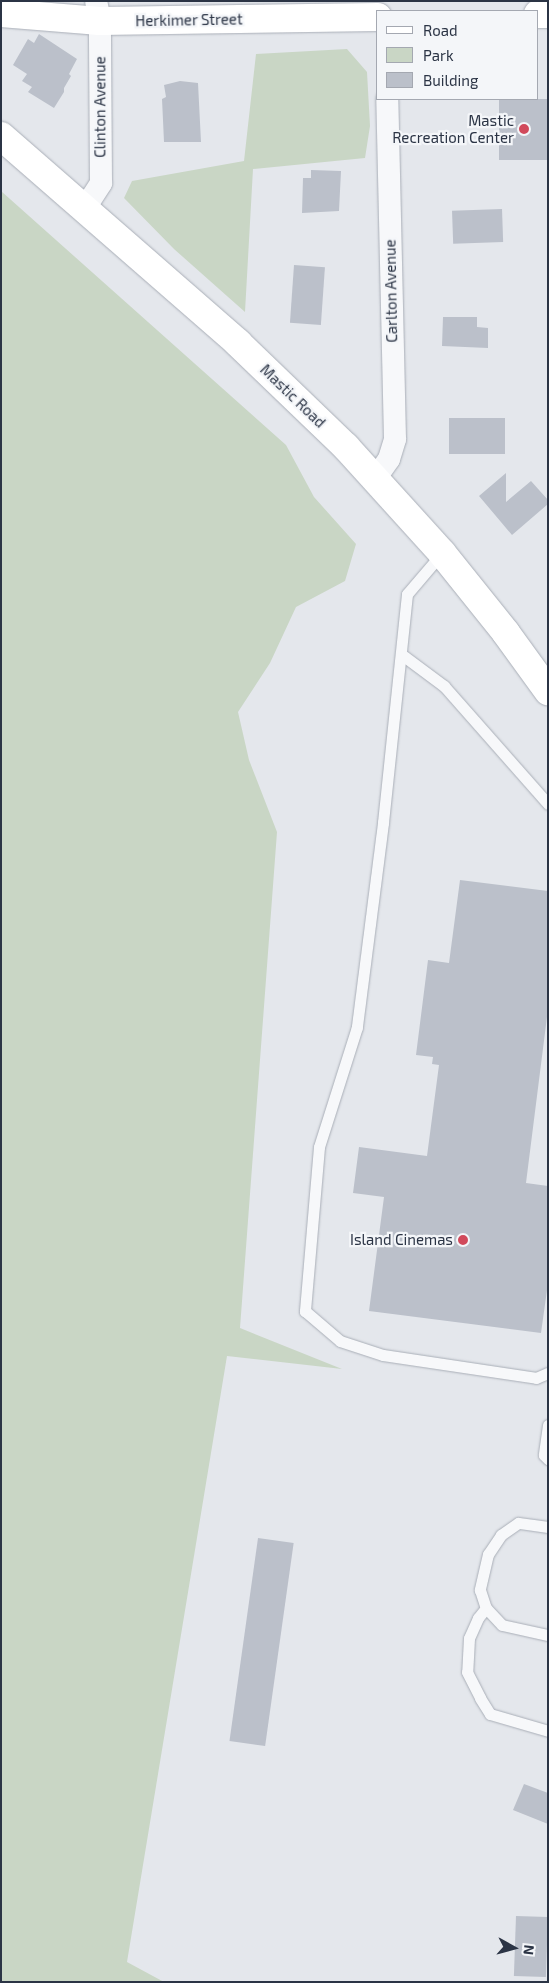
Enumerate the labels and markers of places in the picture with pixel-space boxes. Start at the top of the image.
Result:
place label: Mastic Recreation Center [392,111,514,146]
marker: Mastic Recreation Center [518,123,530,135]
place label: Island Cinemas [350,1231,453,1249]
marker: Island Cinemas [457,1234,469,1246]

